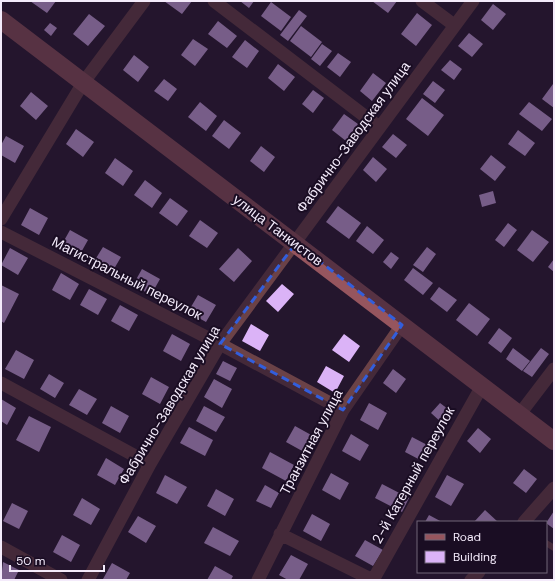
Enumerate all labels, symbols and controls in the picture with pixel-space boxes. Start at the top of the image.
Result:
street label: Фабрично-Заводская улица [292,58,414,216]
street label: улица Танкистов [229,190,327,270]
street label: Магистральный переулок [49,232,206,324]
street label: Фабрично-Заводская улица [114,322,224,488]
street label: Транзитная улица [276,386,347,498]
street label: 2-й Катерный переулок [368,403,459,547]
legend [417,521,547,573]
text: Road [453,529,481,545]
scale bar [10,547,104,573]
text: Building [453,549,497,565]
text: 50 m [16,553,45,569]

